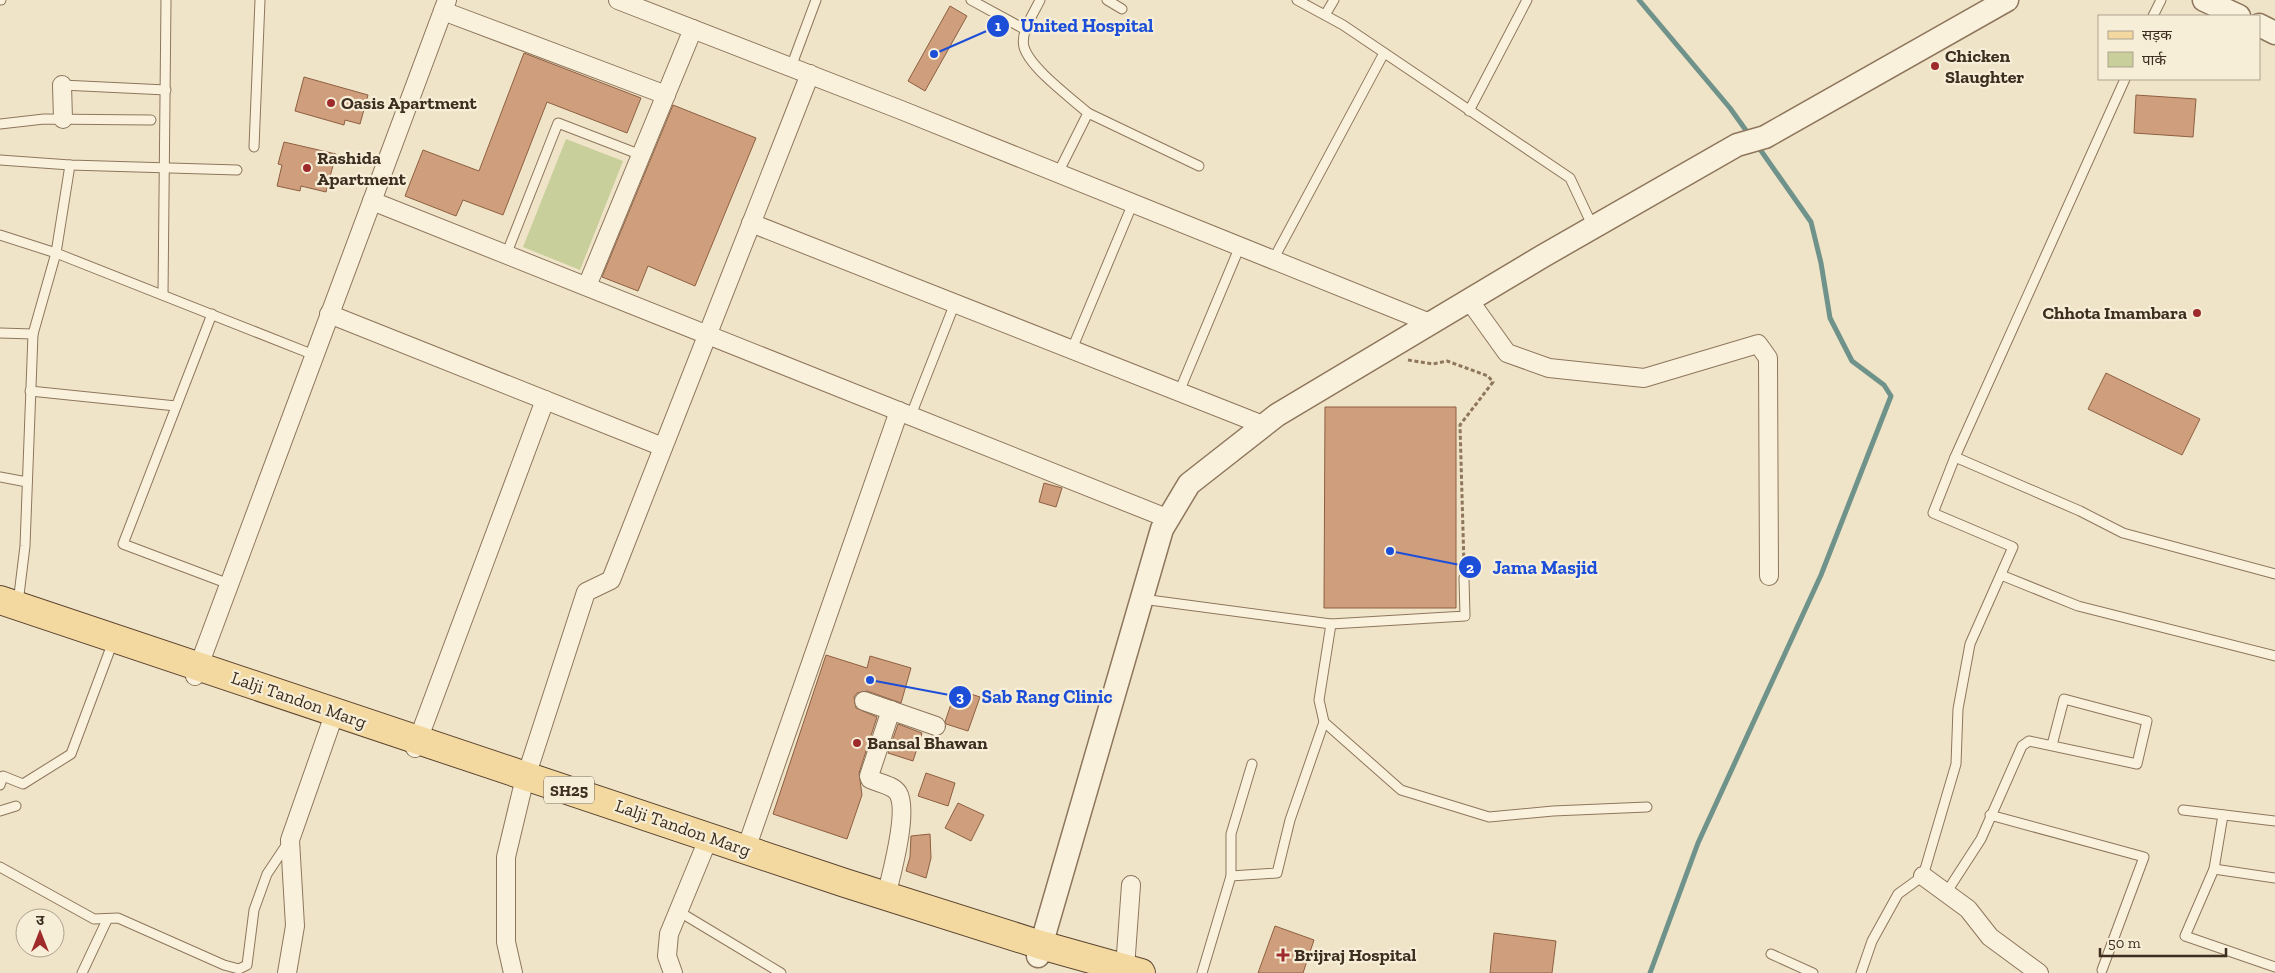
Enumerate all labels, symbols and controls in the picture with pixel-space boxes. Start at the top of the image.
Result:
callout: United Hospital [986,9,1164,43]
text: United Hospital [1020,14,1154,37]
legend [2098,15,2260,80]
text: 1 [995,17,1001,35]
text: सड़क [2142,26,2172,44]
place label: Chicken Slaughter [1945,45,2024,88]
text: पार्क [2142,51,2166,69]
marker: Chicken Slaughter [1929,60,1941,72]
place label: Oasis Apartment [341,92,478,114]
marker: Oasis Apartment [325,97,337,109]
place label: Rashida Apartment [317,147,407,190]
marker: Rashida Apartment [301,162,313,174]
place label: Chhota Imambara [2042,302,2187,324]
marker: Chhota Imambara [2191,307,2203,319]
callout: Jama Masjid [1457,550,1607,584]
text: Jama Masjid [1493,556,1598,579]
text: 2 [1466,559,1474,577]
street label: Lalji Tandon Marg [228,667,370,733]
callout: Sab Rang Clinic [947,680,1123,714]
text: Sab Rang Clinic [982,685,1112,708]
text: 3 [956,688,964,706]
place label: Bansal Bhawan [867,732,988,754]
marker: Bansal Bhawan [851,737,863,749]
road number: SH25 [544,776,594,804]
street label: Lalji Tandon Marg [612,795,754,861]
north arrow [15,908,65,958]
text: उ [36,912,45,929]
scale bar [2100,926,2226,958]
text: 50 m [2108,934,2141,952]
place label: Brijraj Hospital [1294,944,1417,966]
marker: Brijraj Hospital [1276,948,1290,962]

